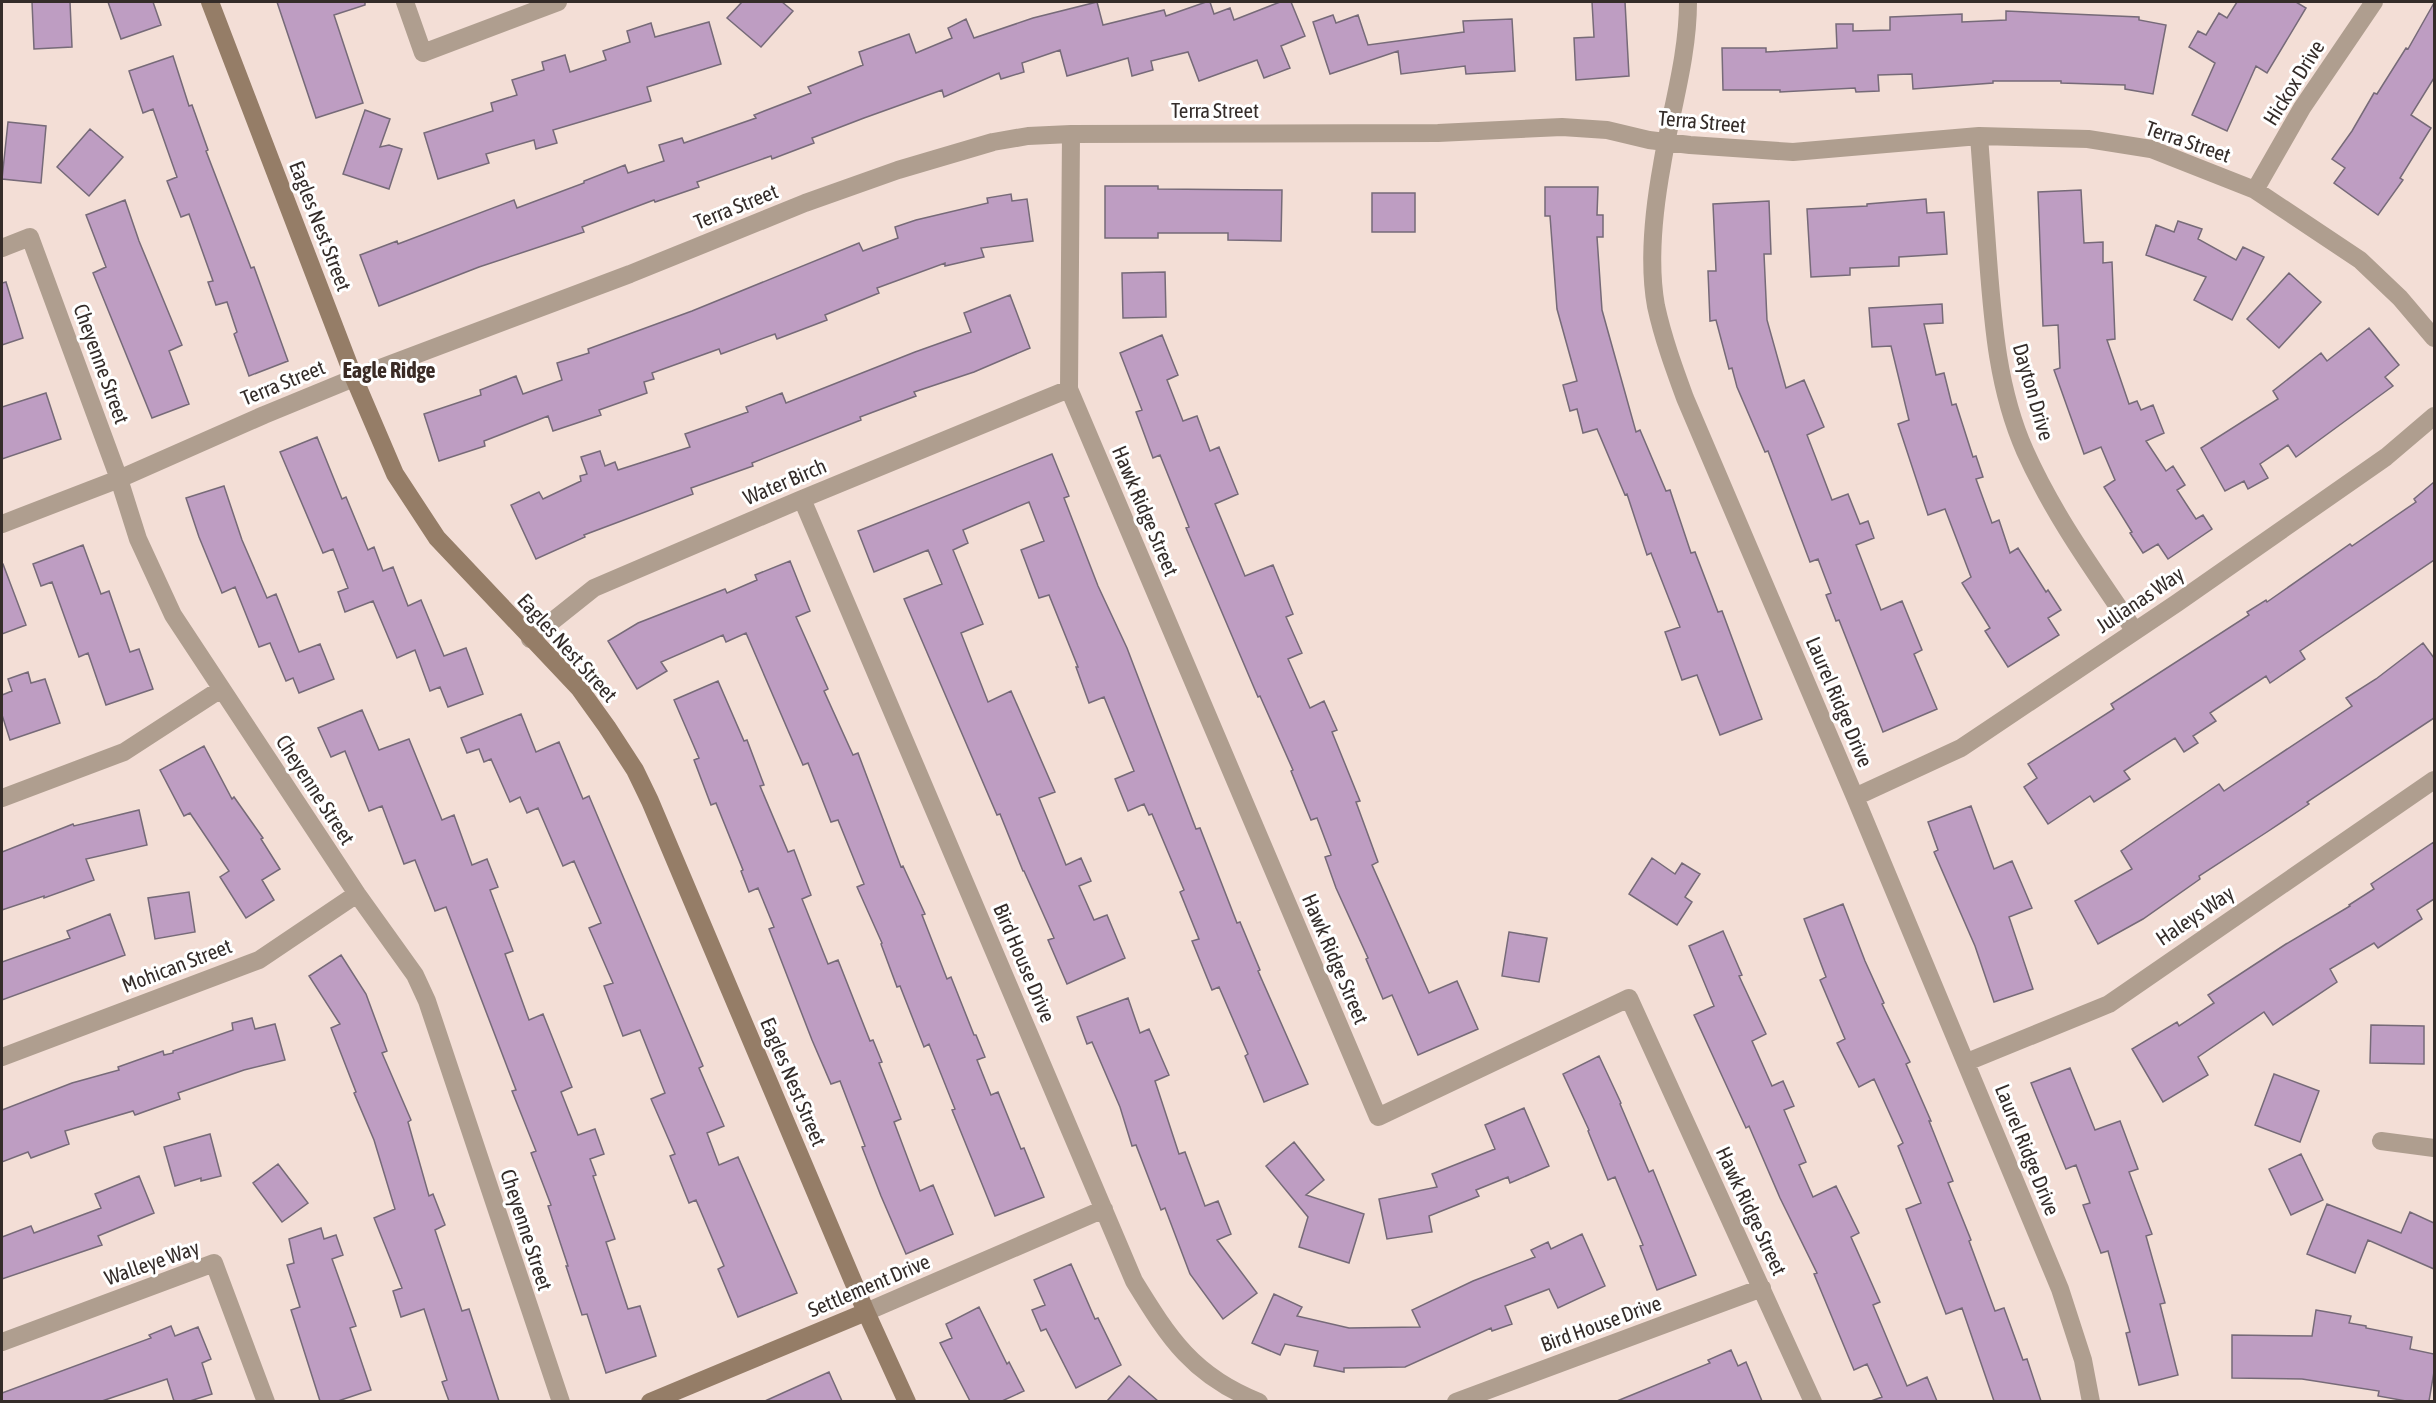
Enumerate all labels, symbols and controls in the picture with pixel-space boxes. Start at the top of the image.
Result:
street label: Hickox Drive [2258,36,2329,129]
street label: Terra Street [1171,98,1259,122]
street label: Terra Street [1657,105,1747,137]
street label: Terra Street [2143,115,2234,167]
street label: Eagles Nest Street [285,157,357,294]
street label: Terra Street [690,178,781,234]
street label: Cheyenne Street [69,300,135,427]
street label: Dayton Drive [2009,340,2059,443]
street label: Terra Street [237,354,328,410]
district label: Eagle Ridge [342,357,436,383]
street label: Hawk Ridge Street [1108,442,1184,579]
street label: Water Birch [740,453,830,509]
street label: Julianas Way [2091,561,2188,637]
street label: Eagles Nest Street [513,588,623,706]
street label: Laurel Ridge Drive [1802,633,1878,770]
street label: Cheyenne Street [272,730,360,849]
street label: Haleys Way [2151,880,2238,950]
street label: Hawk Ridge Street [1298,890,1374,1027]
street label: Bird House Drive [989,900,1061,1026]
street label: Mohican Street [118,933,235,997]
street label: Eagles Nest Street [756,1014,832,1149]
street label: Laurel Ridge Drive [1991,1081,2065,1219]
street label: Hawk Ridge Street [1712,1143,1792,1279]
street label: Cheyenne Street [496,1166,558,1293]
street label: Walleye Way [101,1235,202,1289]
street label: Settlement Drive [804,1249,933,1321]
street label: Bird House Drive [1537,1290,1664,1356]

